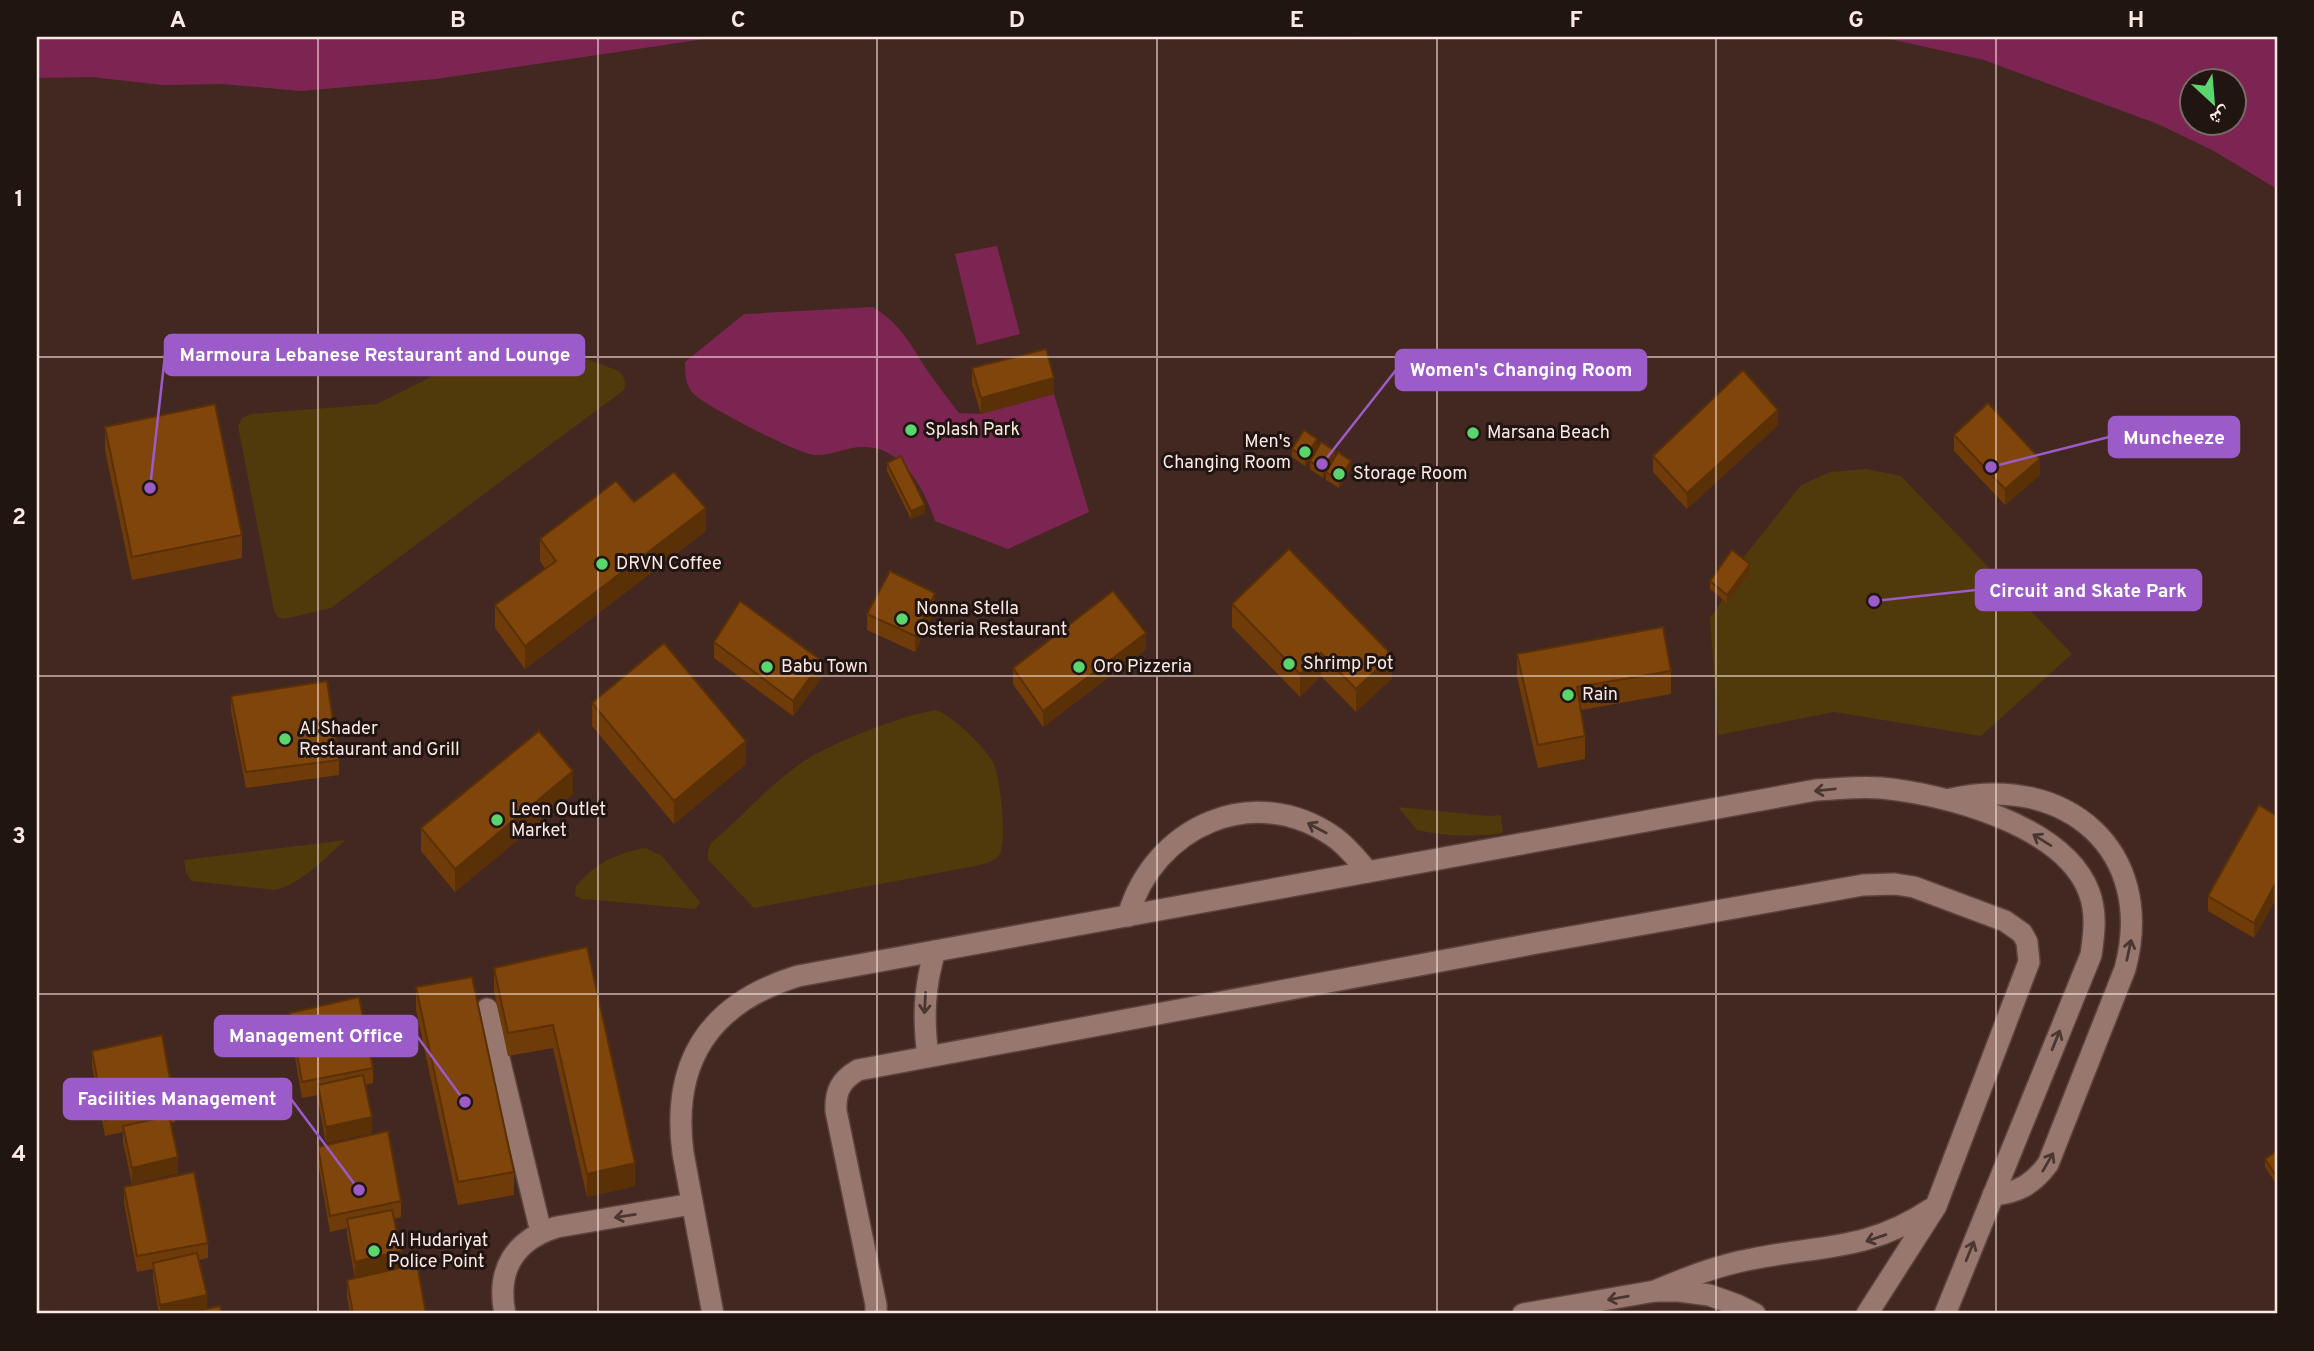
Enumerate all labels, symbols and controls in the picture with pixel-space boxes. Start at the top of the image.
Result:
text: A [170,7,186,36]
text: B [450,7,466,36]
text: C [731,7,745,36]
text: D [1009,7,1025,36]
text: E [1290,7,1304,36]
text: F [1569,7,1583,36]
text: G [1848,7,1864,36]
text: H [2128,7,2144,36]
north arrow [2178,66,2248,136]
text: ش [2205,100,2234,131]
text: 1 [14,186,24,215]
callout: Marmoura Lebanese Restaurant and Lounge [165,335,584,375]
text: Marmoura Lebanese Restaurant and Lounge [180,344,570,368]
callout: Women's Changing Room [1396,350,1646,390]
text: Women's Changing Room [1410,359,1632,383]
callout: Muncheeze [2109,417,2239,457]
place label: Splash Park [925,419,1020,442]
marker: Splash Park [903,422,919,438]
place label: Marsana Beach [1487,422,1610,445]
marker: Marsana Beach [1465,425,1481,441]
text: Muncheeze [2123,427,2225,451]
place label: Men's Changing Room [1162,431,1291,475]
marker: Men's Changing Room [1297,444,1313,460]
place label: Storage Room [1353,463,1468,486]
marker: Storage Room [1331,466,1347,482]
text: 2 [12,504,26,533]
place label: DRVN Coffee [616,553,722,576]
marker: DRVN Coffee [594,556,610,572]
callout: Circuit and Skate Park [1976,570,2201,610]
text: Circuit and Skate Park [1989,580,2187,604]
place label: Nonna Stella Osteria Restaurant [916,598,1067,642]
marker: Nonna Stella Osteria Restaurant [894,611,910,627]
place label: Shrimp Pot [1303,653,1394,676]
place label: Babu Town [781,656,868,679]
place label: Oro Pizzeria [1093,656,1192,679]
marker: Shrimp Pot [1281,656,1297,672]
marker: Babu Town [759,659,775,675]
marker: Oro Pizzeria [1071,659,1087,675]
place label: Rain [1582,684,1618,707]
marker: Rain [1560,687,1576,703]
place label: Al Shader Restaurant and Grill [299,718,460,762]
marker: Al Shader Restaurant and Grill [277,731,293,747]
one-way arrow [1814,784,1836,797]
place label: Leen Outlet Market [511,799,606,843]
marker: Leen Outlet Market [489,812,505,828]
one-way arrow [1307,821,1328,834]
text: 3 [12,823,26,852]
one-way arrow [2033,832,2053,846]
one-way arrow [2123,939,2137,962]
one-way arrow [918,992,931,1015]
callout: Management Office [215,1016,417,1056]
text: Management Office [229,1025,403,1049]
one-way arrow [2051,1030,2064,1052]
callout: Facilities Management [64,1079,291,1119]
text: Facilities Management [78,1088,276,1112]
text: 4 [12,1141,26,1170]
one-way arrow [2041,1152,2055,1172]
one-way arrow [614,1210,637,1223]
place label: Al Hudariyat Police Point [388,1230,488,1274]
one-way arrow [1865,1233,1887,1245]
one-way arrow [1965,1241,1978,1262]
marker: Al Hudariyat Police Point [366,1243,382,1259]
one-way arrow [1607,1291,1630,1305]

